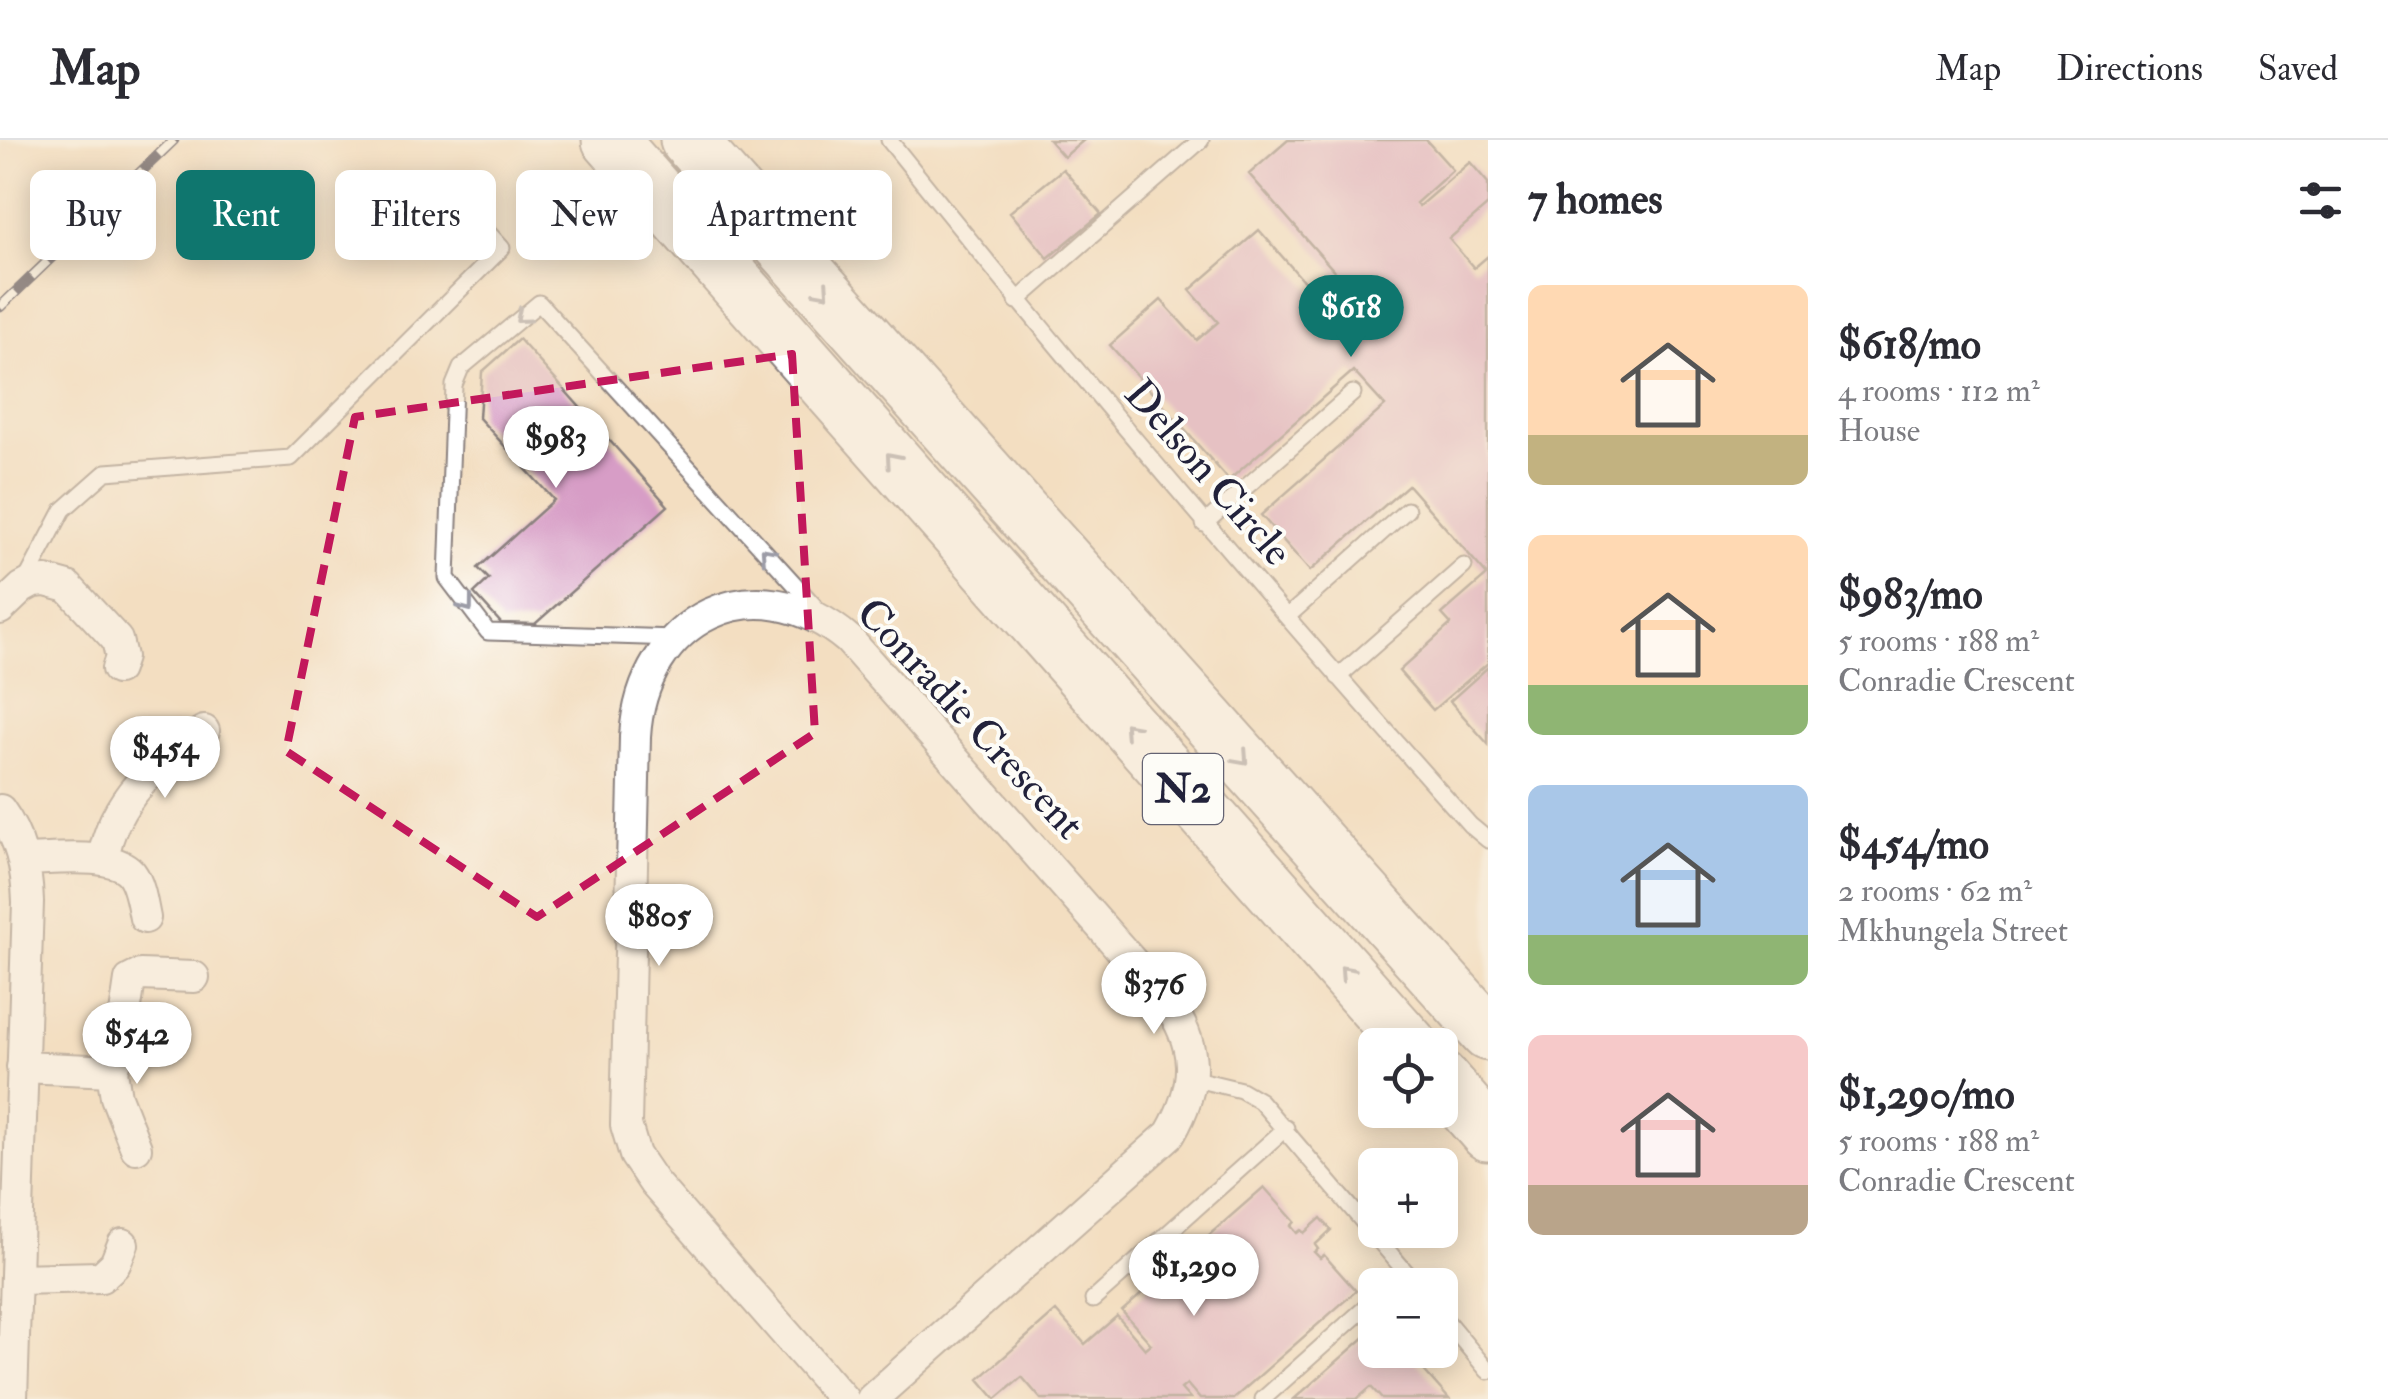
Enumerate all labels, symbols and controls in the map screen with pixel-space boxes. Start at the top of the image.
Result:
text: Map [50,39,140,99]
text: Map [1935,47,2001,91]
text: Directions [2056,47,2203,91]
text: Saved [2258,47,2338,91]
chip: Buy [30,170,156,260]
chip: Rent [176,170,315,260]
chip: Filters [335,170,496,260]
chip: New [516,170,653,260]
chip: Apartment [673,170,892,260]
icon: filters [2293,173,2348,228]
text: 7 homes [1528,174,1663,226]
pin: $618 [1292,275,1410,360]
one-way arrow [811,279,829,298]
text: $618 [1321,287,1381,327]
one-way arrow [516,305,534,323]
text: $618/mo [1838,319,1981,371]
icon: home [1608,325,1728,445]
street label: Delson Circle [1113,369,1303,577]
text: 4 rooms · 112 m² [1838,371,2040,411]
pin: $983 [497,406,615,491]
text: House [1838,411,1920,451]
text: $983 [525,418,587,458]
one-way arrow [886,453,904,471]
one-way arrow [761,547,779,565]
text: $983/mo [1838,569,1983,621]
icon: home [1608,575,1728,695]
street label: Conradie Crescent [845,588,1095,850]
one-way arrow [456,594,473,612]
text: 5 rooms · 188 m² [1838,621,2039,661]
text: Conradie Crescent [1838,661,2075,701]
pin: $454 [106,716,224,801]
one-way arrow [1124,722,1142,741]
text: $454 [132,728,198,768]
one-way arrow [1231,746,1249,765]
road number: N2 [1143,754,1223,824]
text: $454/mo [1838,819,1989,871]
icon: home [1608,825,1728,945]
text: 2 rooms · 62 m² [1838,871,2032,911]
pin: $805 [600,884,718,969]
text: $805 [627,896,691,936]
text: Mkhungela Street [1838,911,2068,951]
pin: $376 [1095,952,1213,1037]
text: $376 [1123,964,1185,1004]
one-way arrow [1339,965,1357,984]
pin: $542 [78,1002,196,1087]
text: $542 [105,1014,169,1054]
map controls [1358,1028,1458,1368]
button: locate [1358,1028,1458,1128]
text: $1,290/mo [1838,1069,2015,1121]
icon: home [1608,1075,1728,1195]
text: 5 rooms · 188 m² [1838,1121,2039,1161]
button: + [1358,1148,1458,1248]
text: Conradie Crescent [1838,1161,2075,1201]
pin: $1,290 [1113,1234,1275,1319]
text: $1,290 [1151,1246,1237,1286]
button: − [1358,1268,1458,1368]

